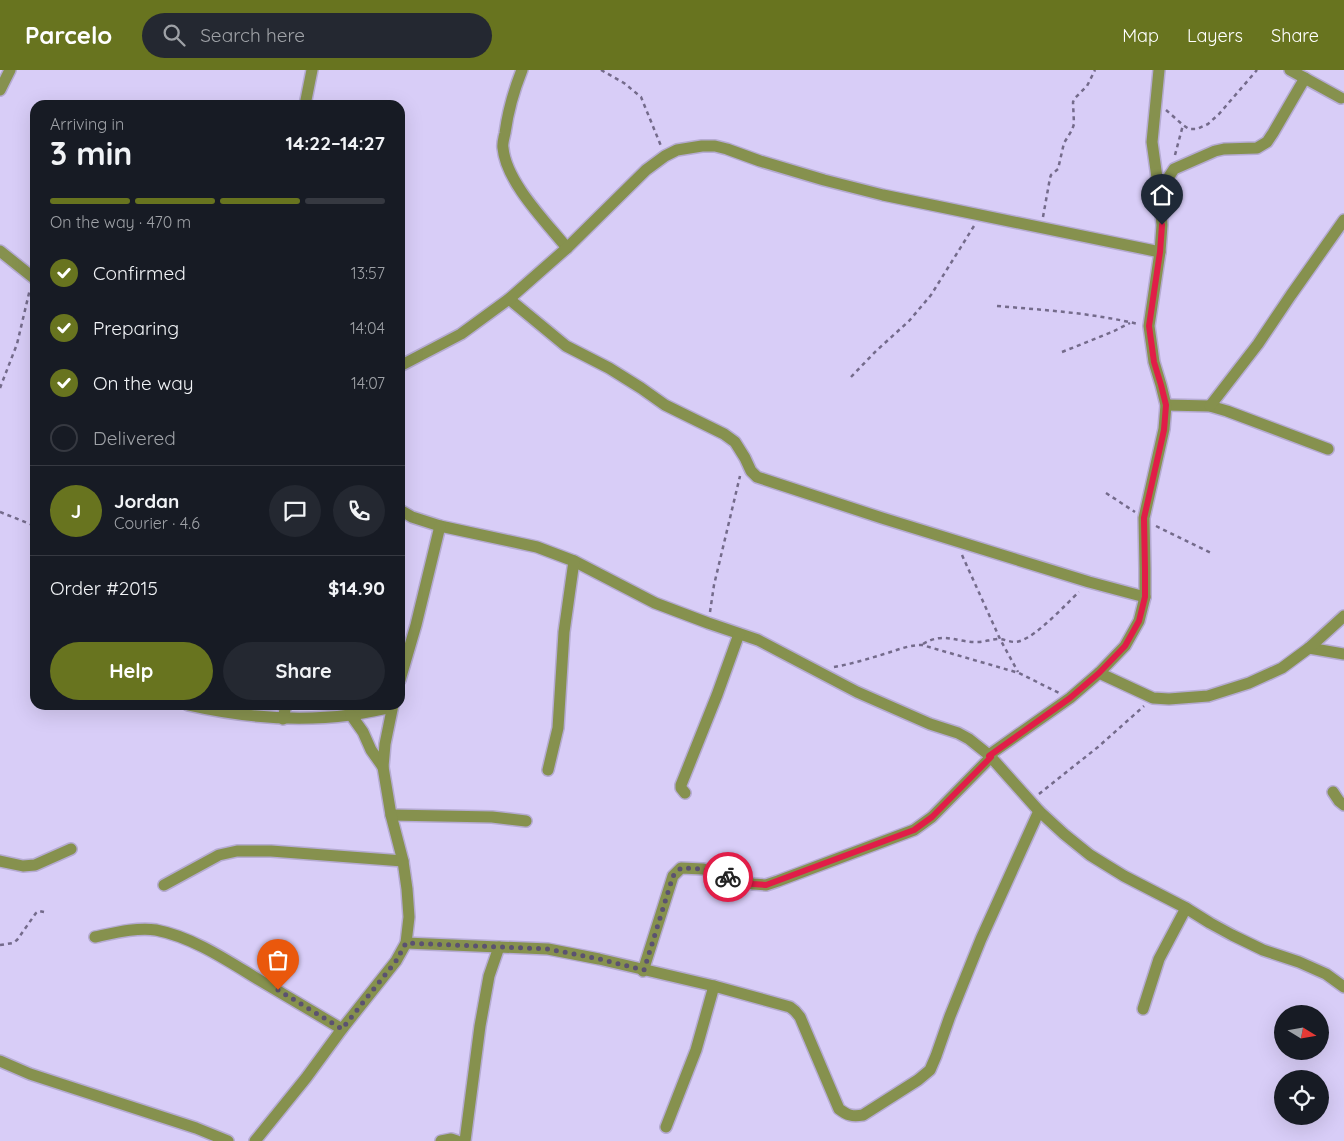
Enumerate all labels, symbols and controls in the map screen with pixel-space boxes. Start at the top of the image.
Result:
search box [142,13,492,58]
text: Parcelo [25,20,112,50]
icon: search [160,21,188,49]
text: Search here [200,23,305,47]
text: Map [1122,24,1159,47]
text: Layers [1187,24,1243,47]
text: Share [1271,24,1319,47]
text: Arriving in [50,114,124,134]
text: 14:22–14:27 [286,131,385,155]
text: 3 min [50,133,132,173]
pin [1141,174,1183,225]
icon: home [1148,181,1176,209]
text: On the way · 470 m [50,212,191,232]
icon: check [50,259,78,287]
text: Confirmed [93,261,186,285]
text: 13:57 [351,263,385,283]
icon: check [50,314,78,342]
text: Preparing [93,316,179,340]
text: 14:04 [350,318,385,338]
icon: check [50,369,78,397]
text: On the way [93,371,194,395]
text: 14:07 [351,373,385,393]
text: Delivered [93,426,176,450]
button: chat [269,485,321,537]
button: phone [333,485,385,537]
text: Jordan [114,489,179,513]
text: J [71,499,81,523]
text: Courier · 4.6 [114,513,200,533]
text: Order #2015 [50,576,158,600]
text: $14.90 [328,576,385,600]
button: Help [50,642,213,700]
button: Share [223,642,385,700]
courier [703,852,753,902]
icon: bike [714,863,742,891]
pin [257,939,299,990]
icon: bag [264,946,292,974]
north arrow [1274,1005,1329,1060]
map controls [1274,1005,1329,1125]
button: locate [1274,1070,1329,1125]

